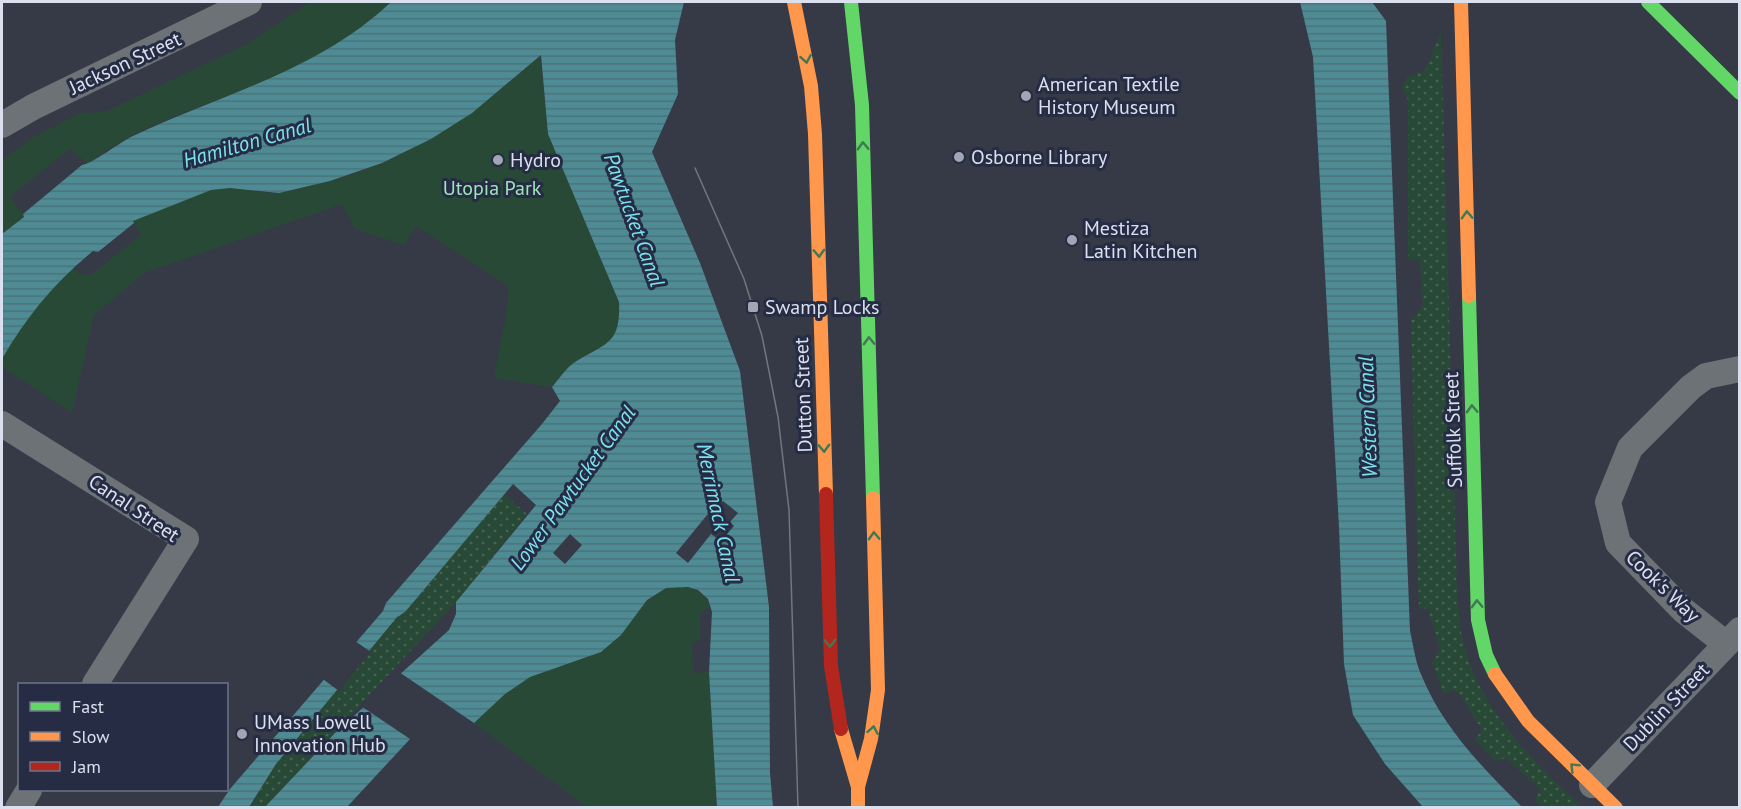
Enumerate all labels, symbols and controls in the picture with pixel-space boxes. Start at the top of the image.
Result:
street label: Jackson Street [64,26,185,101]
one-way arrow [799,54,811,63]
place label: American Textile History Museum [1038,71,1180,120]
marker: American Textile History Museum [1019,89,1033,103]
water label: Hamilton Canal [180,111,314,174]
one-way arrow [857,141,869,150]
place label: Osborne Library [971,144,1108,170]
place label: Hydro [510,147,561,173]
water label: Pawtucket Canal [598,149,671,291]
marker: Osborne Library [952,150,966,164]
marker: Hydro [491,153,505,167]
park label: Utopia Park [443,175,542,201]
one-way arrow [1460,210,1473,219]
place label: Mestiza Latin Kitchen [1084,215,1197,264]
marker: Mestiza Latin Kitchen [1065,233,1079,247]
one-way arrow [812,249,825,258]
place label: Swamp Locks [765,294,880,320]
marker: Swamp Locks [746,300,760,314]
one-way arrow [862,336,875,345]
street label: Dutton Street [788,337,818,453]
water label: Western Canal [1352,356,1383,478]
street label: Suffolk Street [1438,371,1468,488]
water label: Lower Pawtucket Canal [504,400,642,575]
one-way arrow [1466,405,1478,414]
water label: Merrimack Canal [691,441,747,585]
one-way arrow [818,444,831,453]
street label: Canal Street [84,468,185,548]
one-way arrow [867,531,880,540]
street label: Cook's Way [1620,544,1706,628]
one-way arrow [1471,600,1483,609]
one-way arrow [824,638,836,647]
street label: Dublin Street [1617,657,1715,757]
legend [18,683,228,791]
text: Fast [72,695,104,718]
place label: UMass Lowell Innovation Hub [254,709,386,758]
text: Slow [72,725,110,748]
one-way arrow [866,725,879,735]
marker: UMass Lowell Innovation Hub [235,727,249,741]
text: Jam [71,755,101,778]
one-way arrow [1570,763,1581,774]

